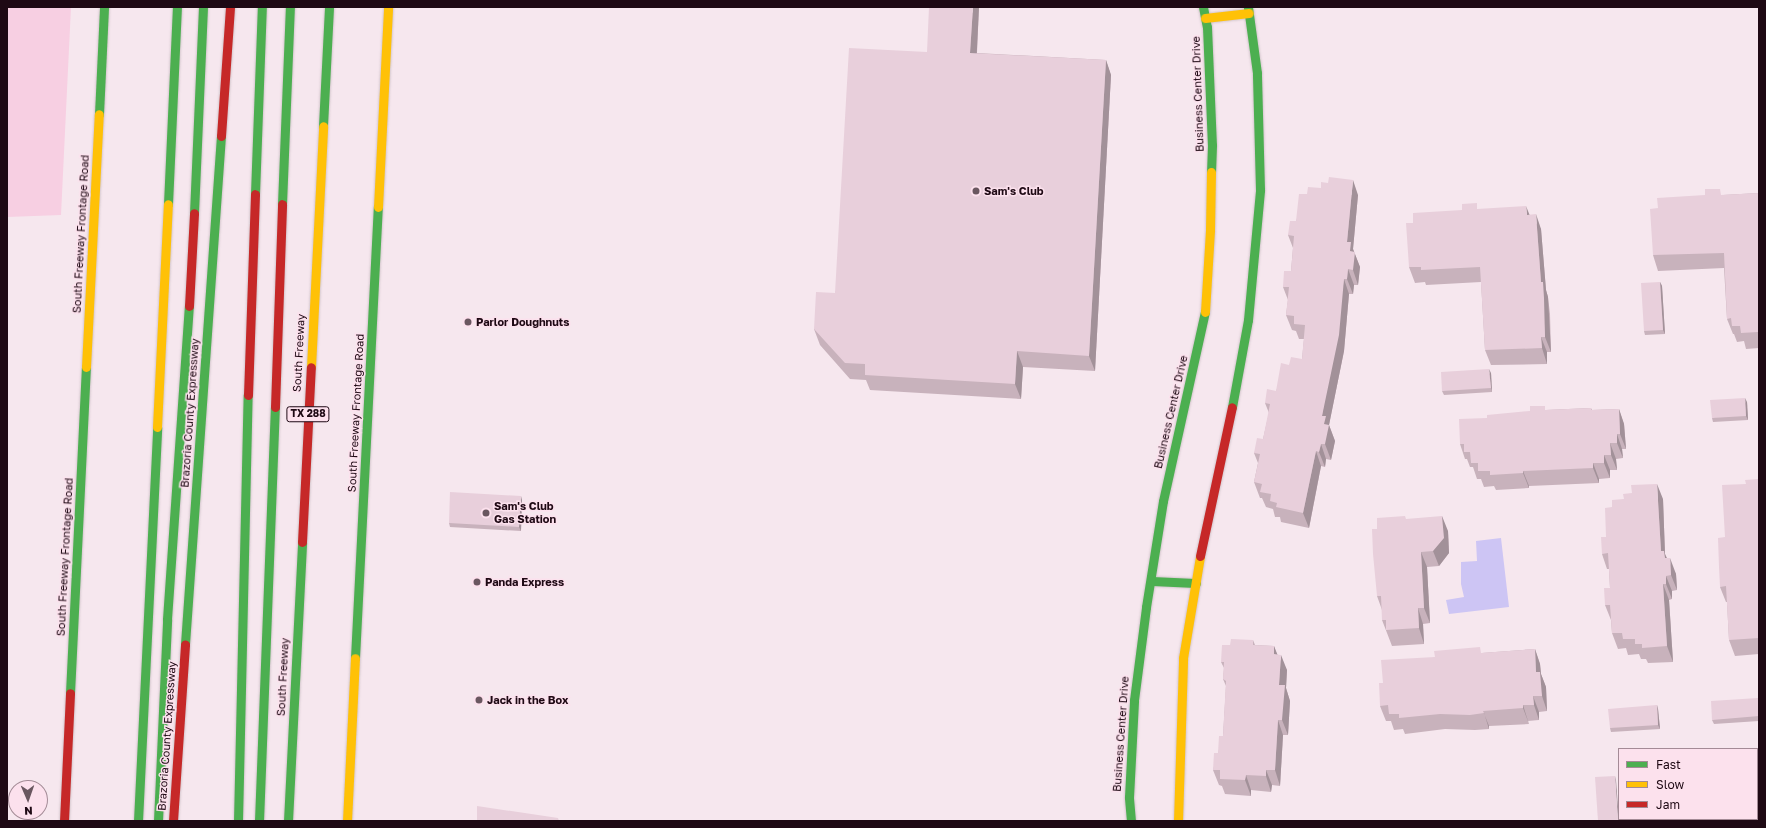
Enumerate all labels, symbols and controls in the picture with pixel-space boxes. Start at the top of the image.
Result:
street label: Business Center Drive [1189,36,1207,152]
street label: South Freeway Frontage Road [70,154,92,314]
place label: Sam's Club [984,184,1044,198]
marker: Sam's Club [971,186,981,196]
street label: South Freeway [290,313,308,393]
place label: Parlor Doughnuts [476,315,569,329]
marker: Parlor Doughnuts [463,317,473,327]
street label: South Freeway Frontage Road [345,333,367,493]
street label: Brazoria County Expressway [178,338,202,488]
street label: Business Center Drive [1152,354,1190,470]
road number: TX 288 [286,406,330,422]
street label: South Freeway Frontage Road [54,477,76,637]
place label: Sam's Club Gas Station [494,500,556,526]
marker: Sam's Club Gas Station [481,508,491,518]
place label: Panda Express [485,575,564,589]
marker: Panda Express [472,577,482,587]
street label: South Freeway [274,637,292,717]
street label: Brazoria County Expressway [155,661,179,811]
street label: Business Center Drive [1110,676,1132,792]
place label: Jack in the Box [487,693,568,707]
marker: Jack in the Box [474,695,484,705]
legend [1618,748,1758,820]
text: Fast [1656,757,1681,772]
text: Slow [1656,777,1684,792]
north arrow [8,780,48,820]
text: Jam [1656,797,1680,812]
text: N [24,805,33,818]

